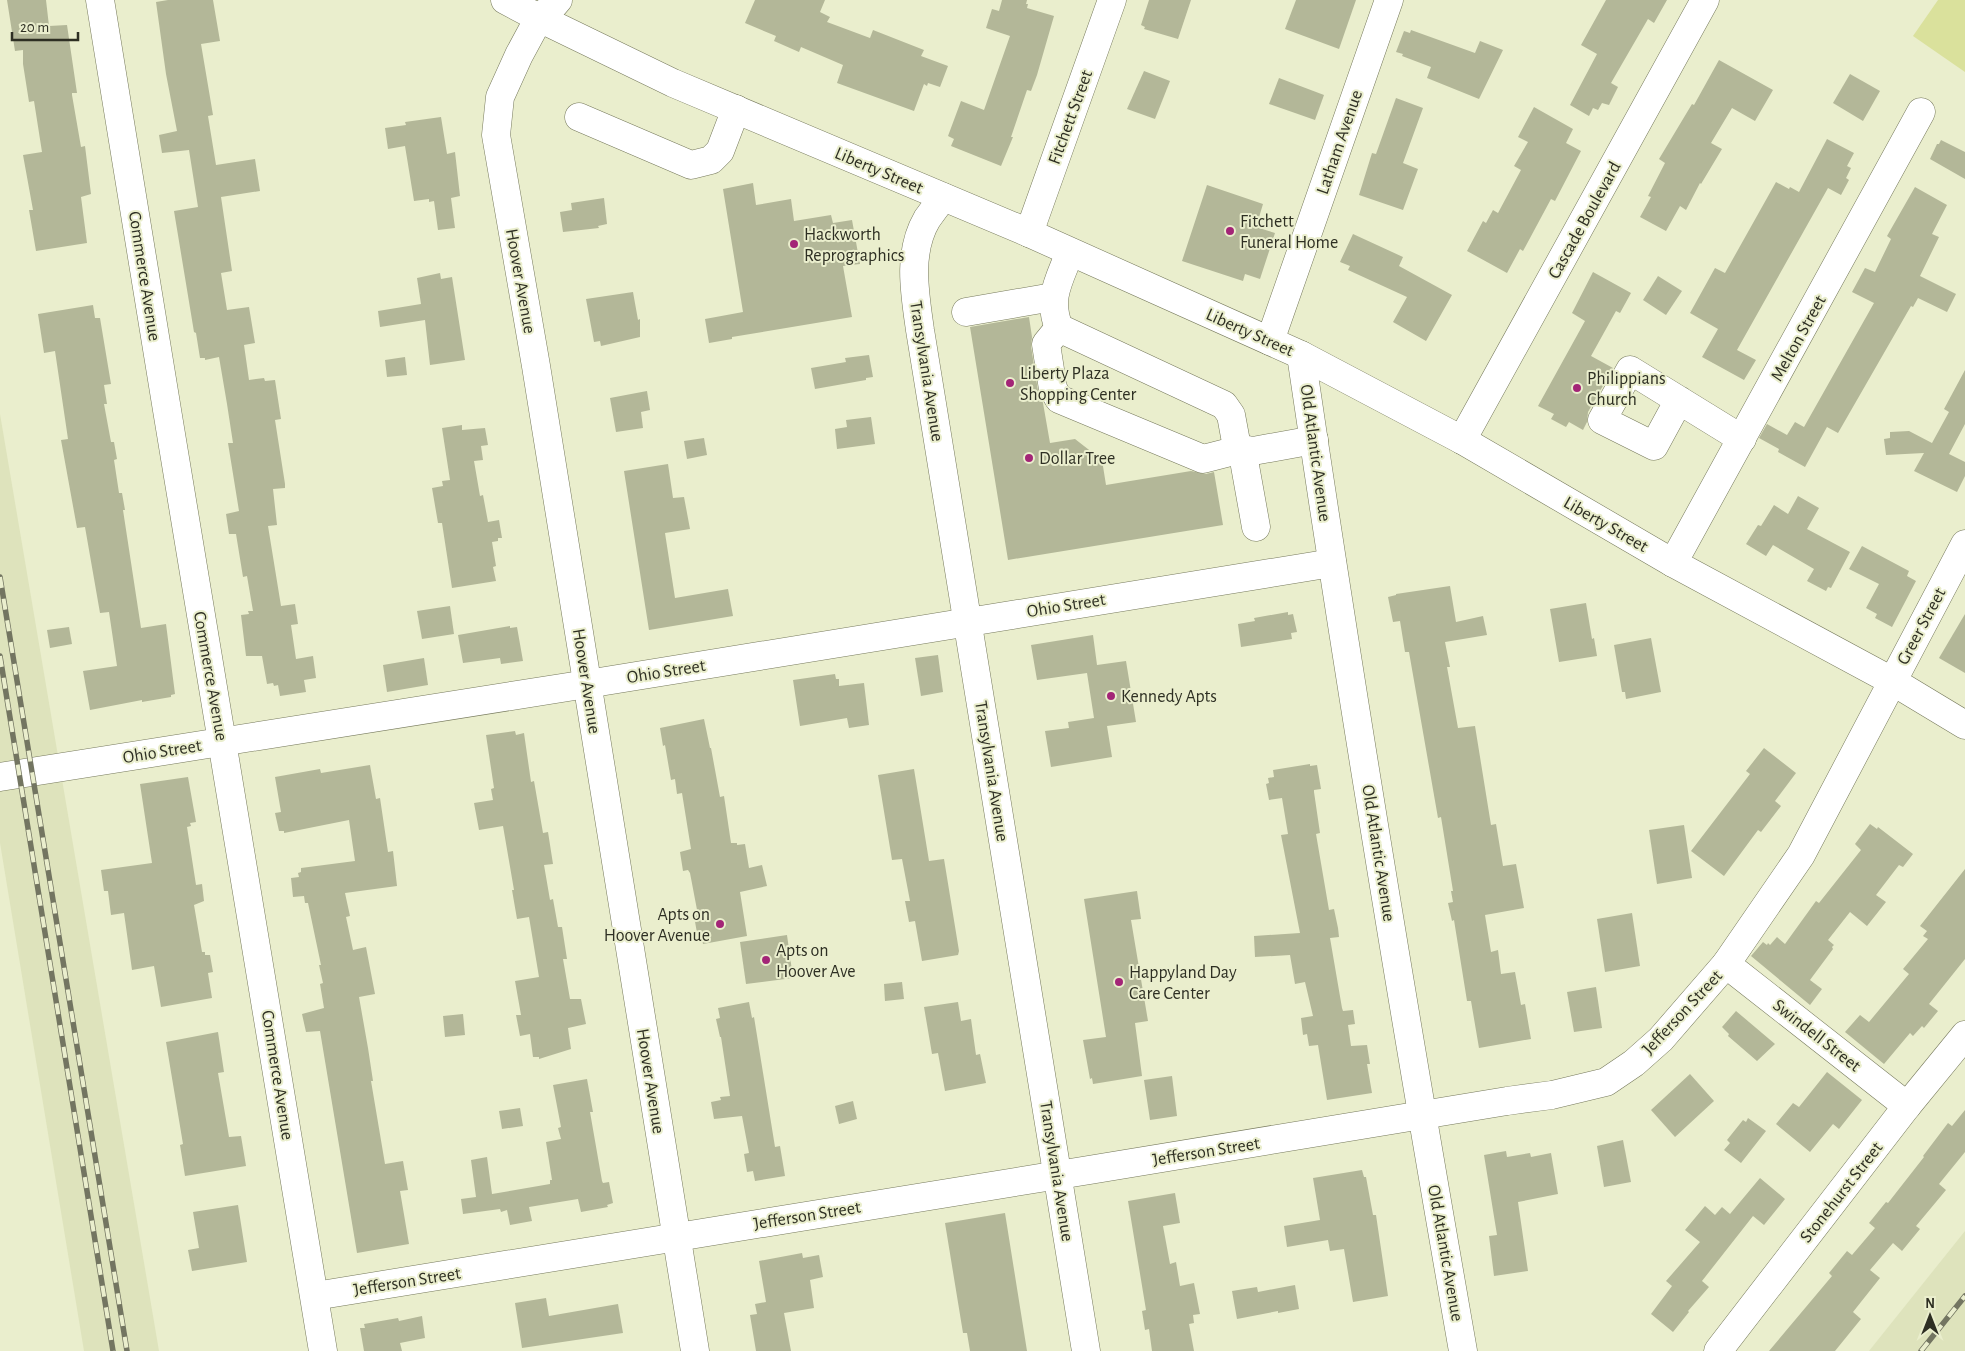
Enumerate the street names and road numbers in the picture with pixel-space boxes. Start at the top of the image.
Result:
street label: Fitchett Street [1046,67,1096,167]
street label: Latham Avenue [1314,88,1366,197]
street label: Liberty Street [832,144,926,198]
street label: Cascade Boulevard [1545,159,1624,282]
street label: Commerce Avenue [125,210,163,342]
street label: Hoover Avenue [502,227,538,335]
street label: Melton Street [1768,292,1830,385]
street label: Transylvania Avenue [906,299,946,443]
street label: Liberty Street [1203,306,1296,360]
street label: Old Atlantic Avenue [1296,383,1334,523]
street label: Liberty Street [1560,494,1651,556]
street label: Greer Street [1894,585,1950,668]
street label: Ohio Street [1026,591,1107,621]
street label: Commerce Avenue [190,610,230,742]
street label: Hoover Avenue [569,627,603,735]
street label: Ohio Street [626,657,707,687]
street label: Transylvania Avenue [971,699,1011,843]
street label: Ohio Street [122,737,203,767]
street label: Old Atlantic Avenue [1358,783,1398,923]
street label: Jefferson Street [1639,967,1726,1058]
street label: Swindell Street [1769,996,1864,1076]
street label: Commerce Avenue [258,1009,296,1141]
street label: Hoover Avenue [633,1027,667,1135]
street label: Transylvania Avenue [1036,1099,1076,1243]
street label: Jefferson Street [1151,1135,1261,1169]
street label: Stonehurst Street [1797,1139,1887,1246]
street label: Old Atlantic Avenue [1424,1184,1466,1323]
street label: Jefferson Street [752,1199,862,1233]
street label: Jefferson Street [352,1265,462,1299]

